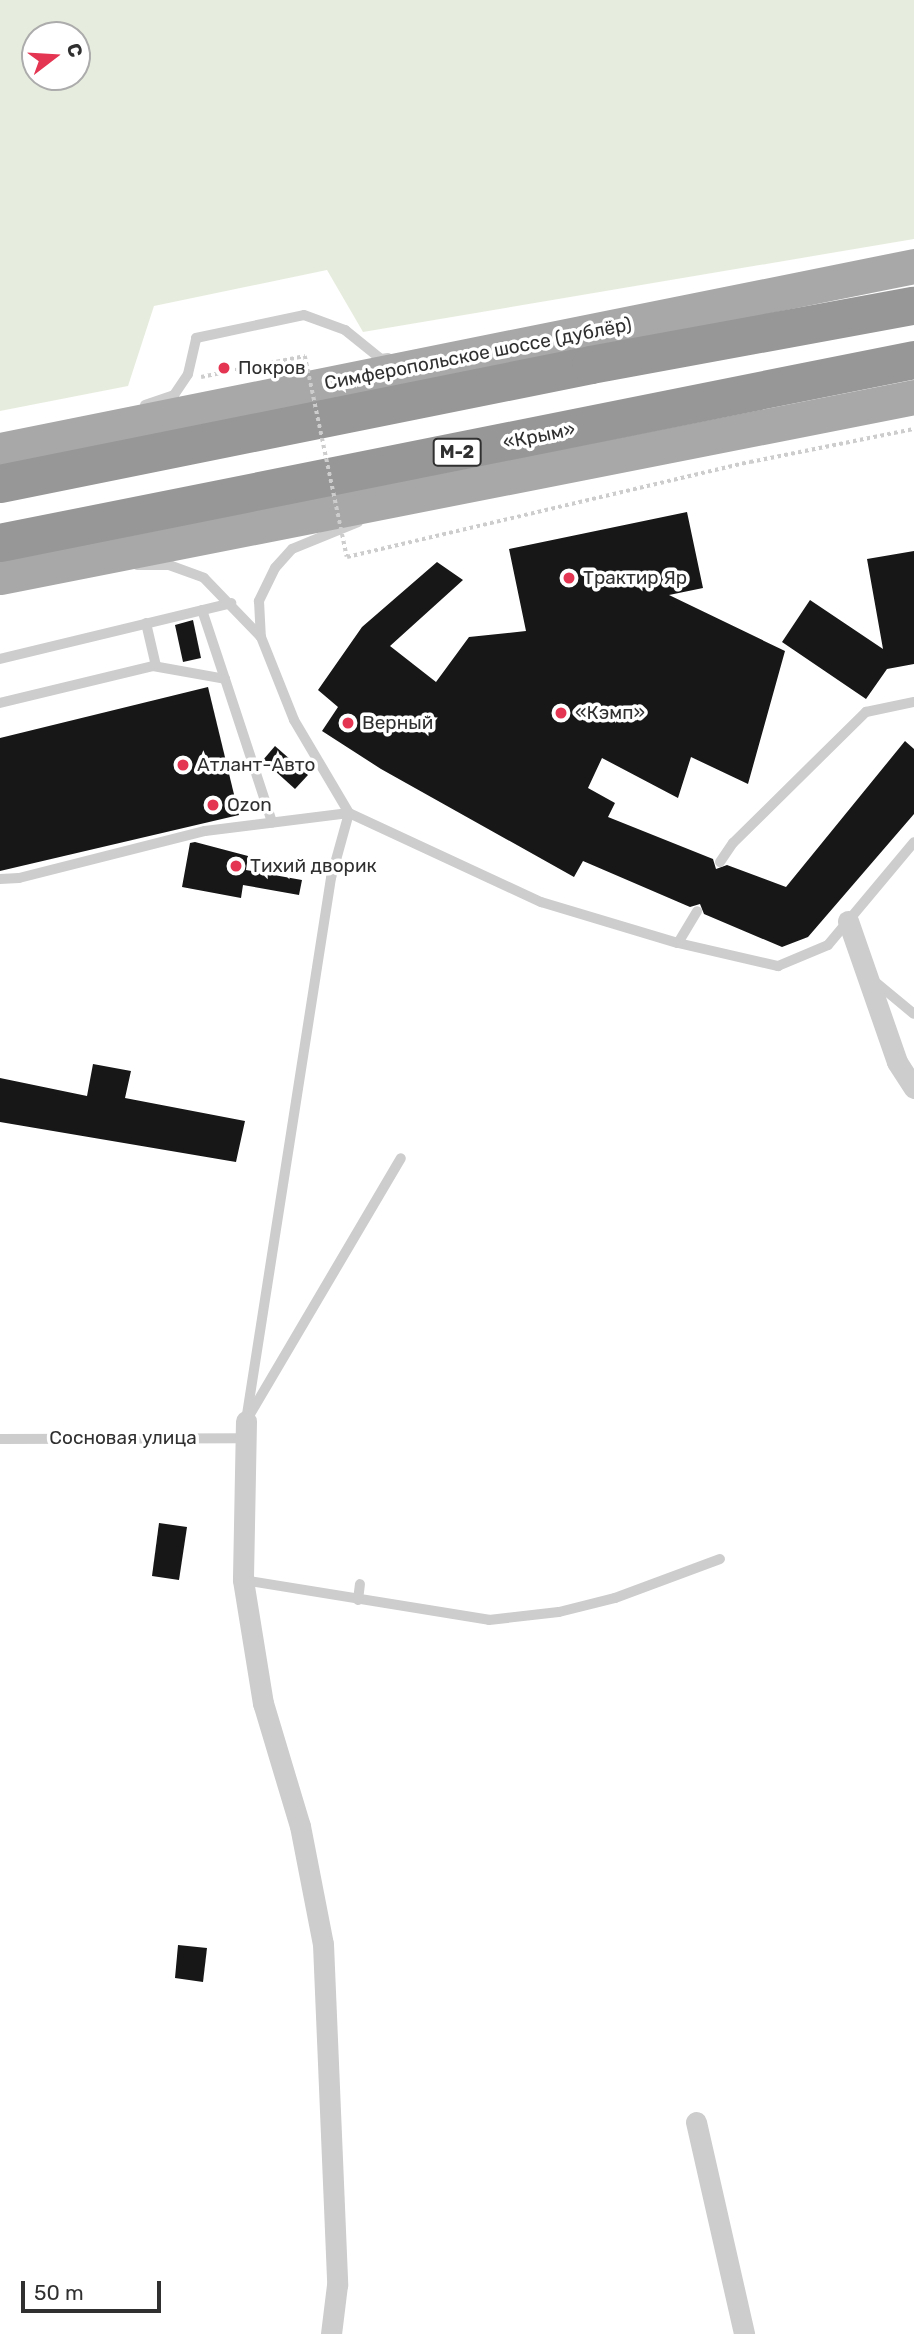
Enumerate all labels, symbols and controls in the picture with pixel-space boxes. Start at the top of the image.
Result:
north arrow [21,21,91,91]
text: С [62,41,88,60]
street label: Симферопольское шоссе (дублёр) [322,313,634,395]
place label: Покров [238,357,306,379]
marker: Покров [216,360,232,376]
street label: «Крым» [501,418,577,454]
road number: М-2 [433,438,482,466]
place label: Трактир Яр [583,567,687,589]
marker: Трактир Яр [561,570,577,586]
place label: «Кэмп» [575,702,645,724]
marker: «Кэмп» [553,705,569,721]
place label: Верный [362,712,433,734]
marker: Верный [340,715,356,731]
place label: Атлант-Авто [197,754,315,776]
marker: Атлант-Авто [175,757,191,773]
place label: Ozon [227,794,272,816]
marker: Ozon [205,797,221,813]
place label: Тихий дворик [250,855,377,877]
marker: Тихий дворик [228,858,244,874]
street label: Сосновая улица [49,1427,197,1449]
scale bar [24,2268,164,2312]
text: 50 m [34,2280,84,2305]

